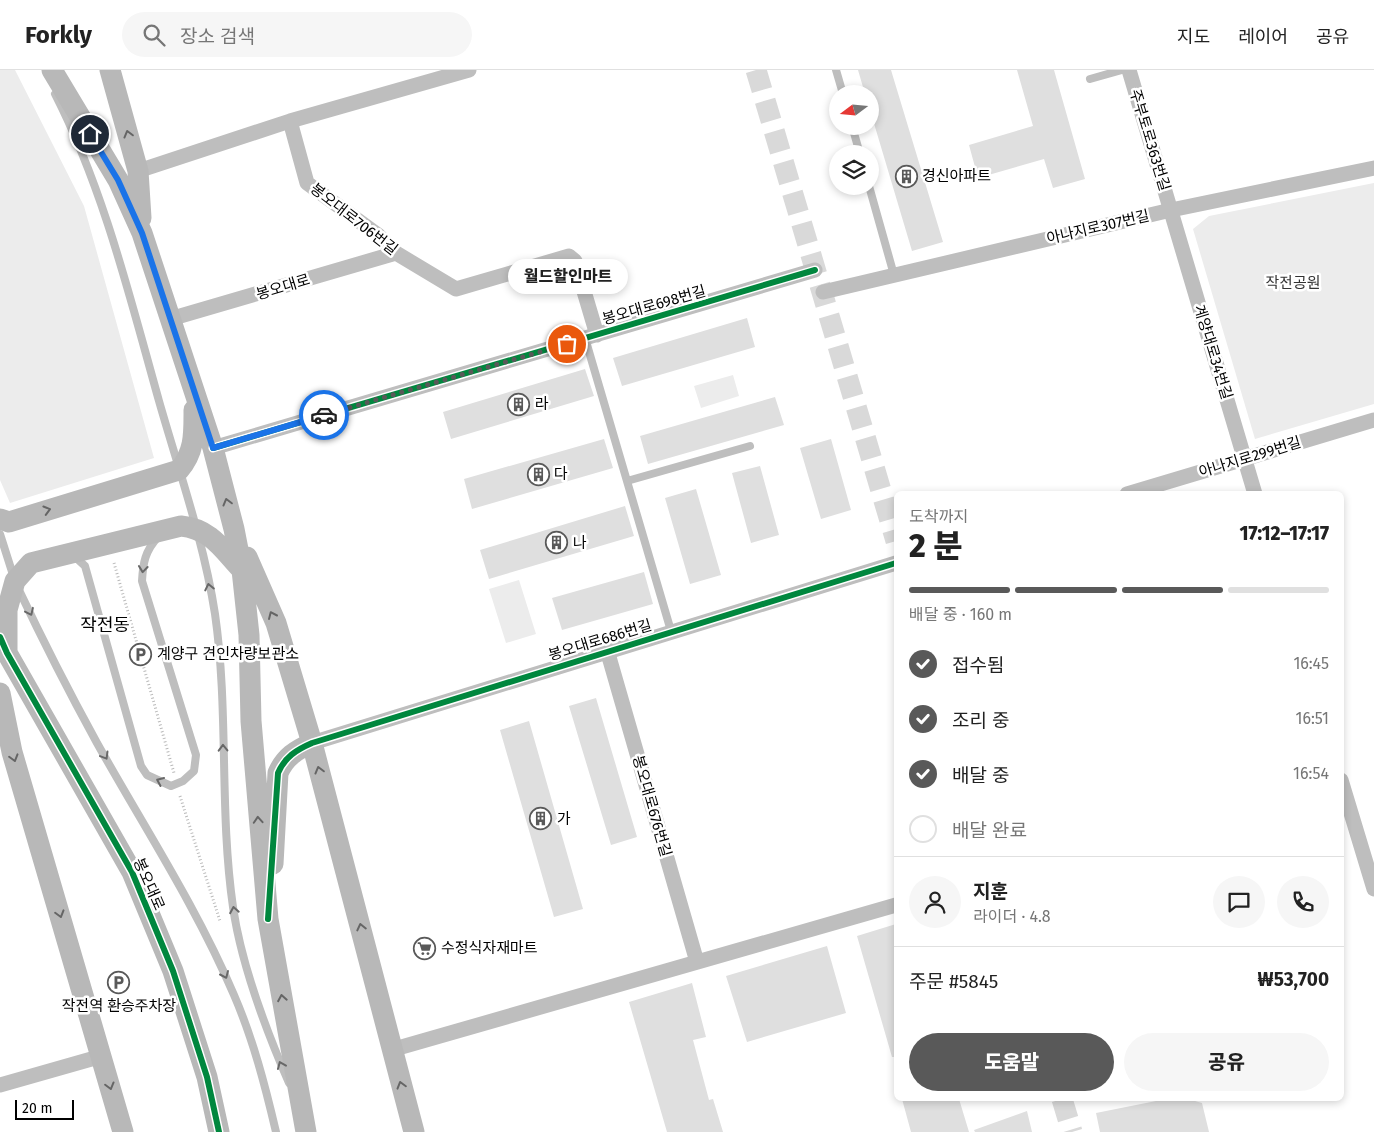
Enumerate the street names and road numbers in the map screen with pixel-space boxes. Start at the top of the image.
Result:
street label: 주부토로363번길 [1126,87,1174,193]
street label: 봉오대로706번길 [307,179,401,259]
street label: 아나지로307번길 [1045,206,1151,248]
street label: 봉오대로 [254,270,312,304]
street label: 봉오대로698번길 [600,282,708,328]
street label: 계양대로34번길 [1190,302,1236,402]
street label: 아나지로299번길 [1197,433,1303,481]
street label: 봉오대로686번길 [546,616,654,664]
street label: 봉오대로676번길 [629,753,675,859]
street label: 봉오대로 [130,855,168,913]

